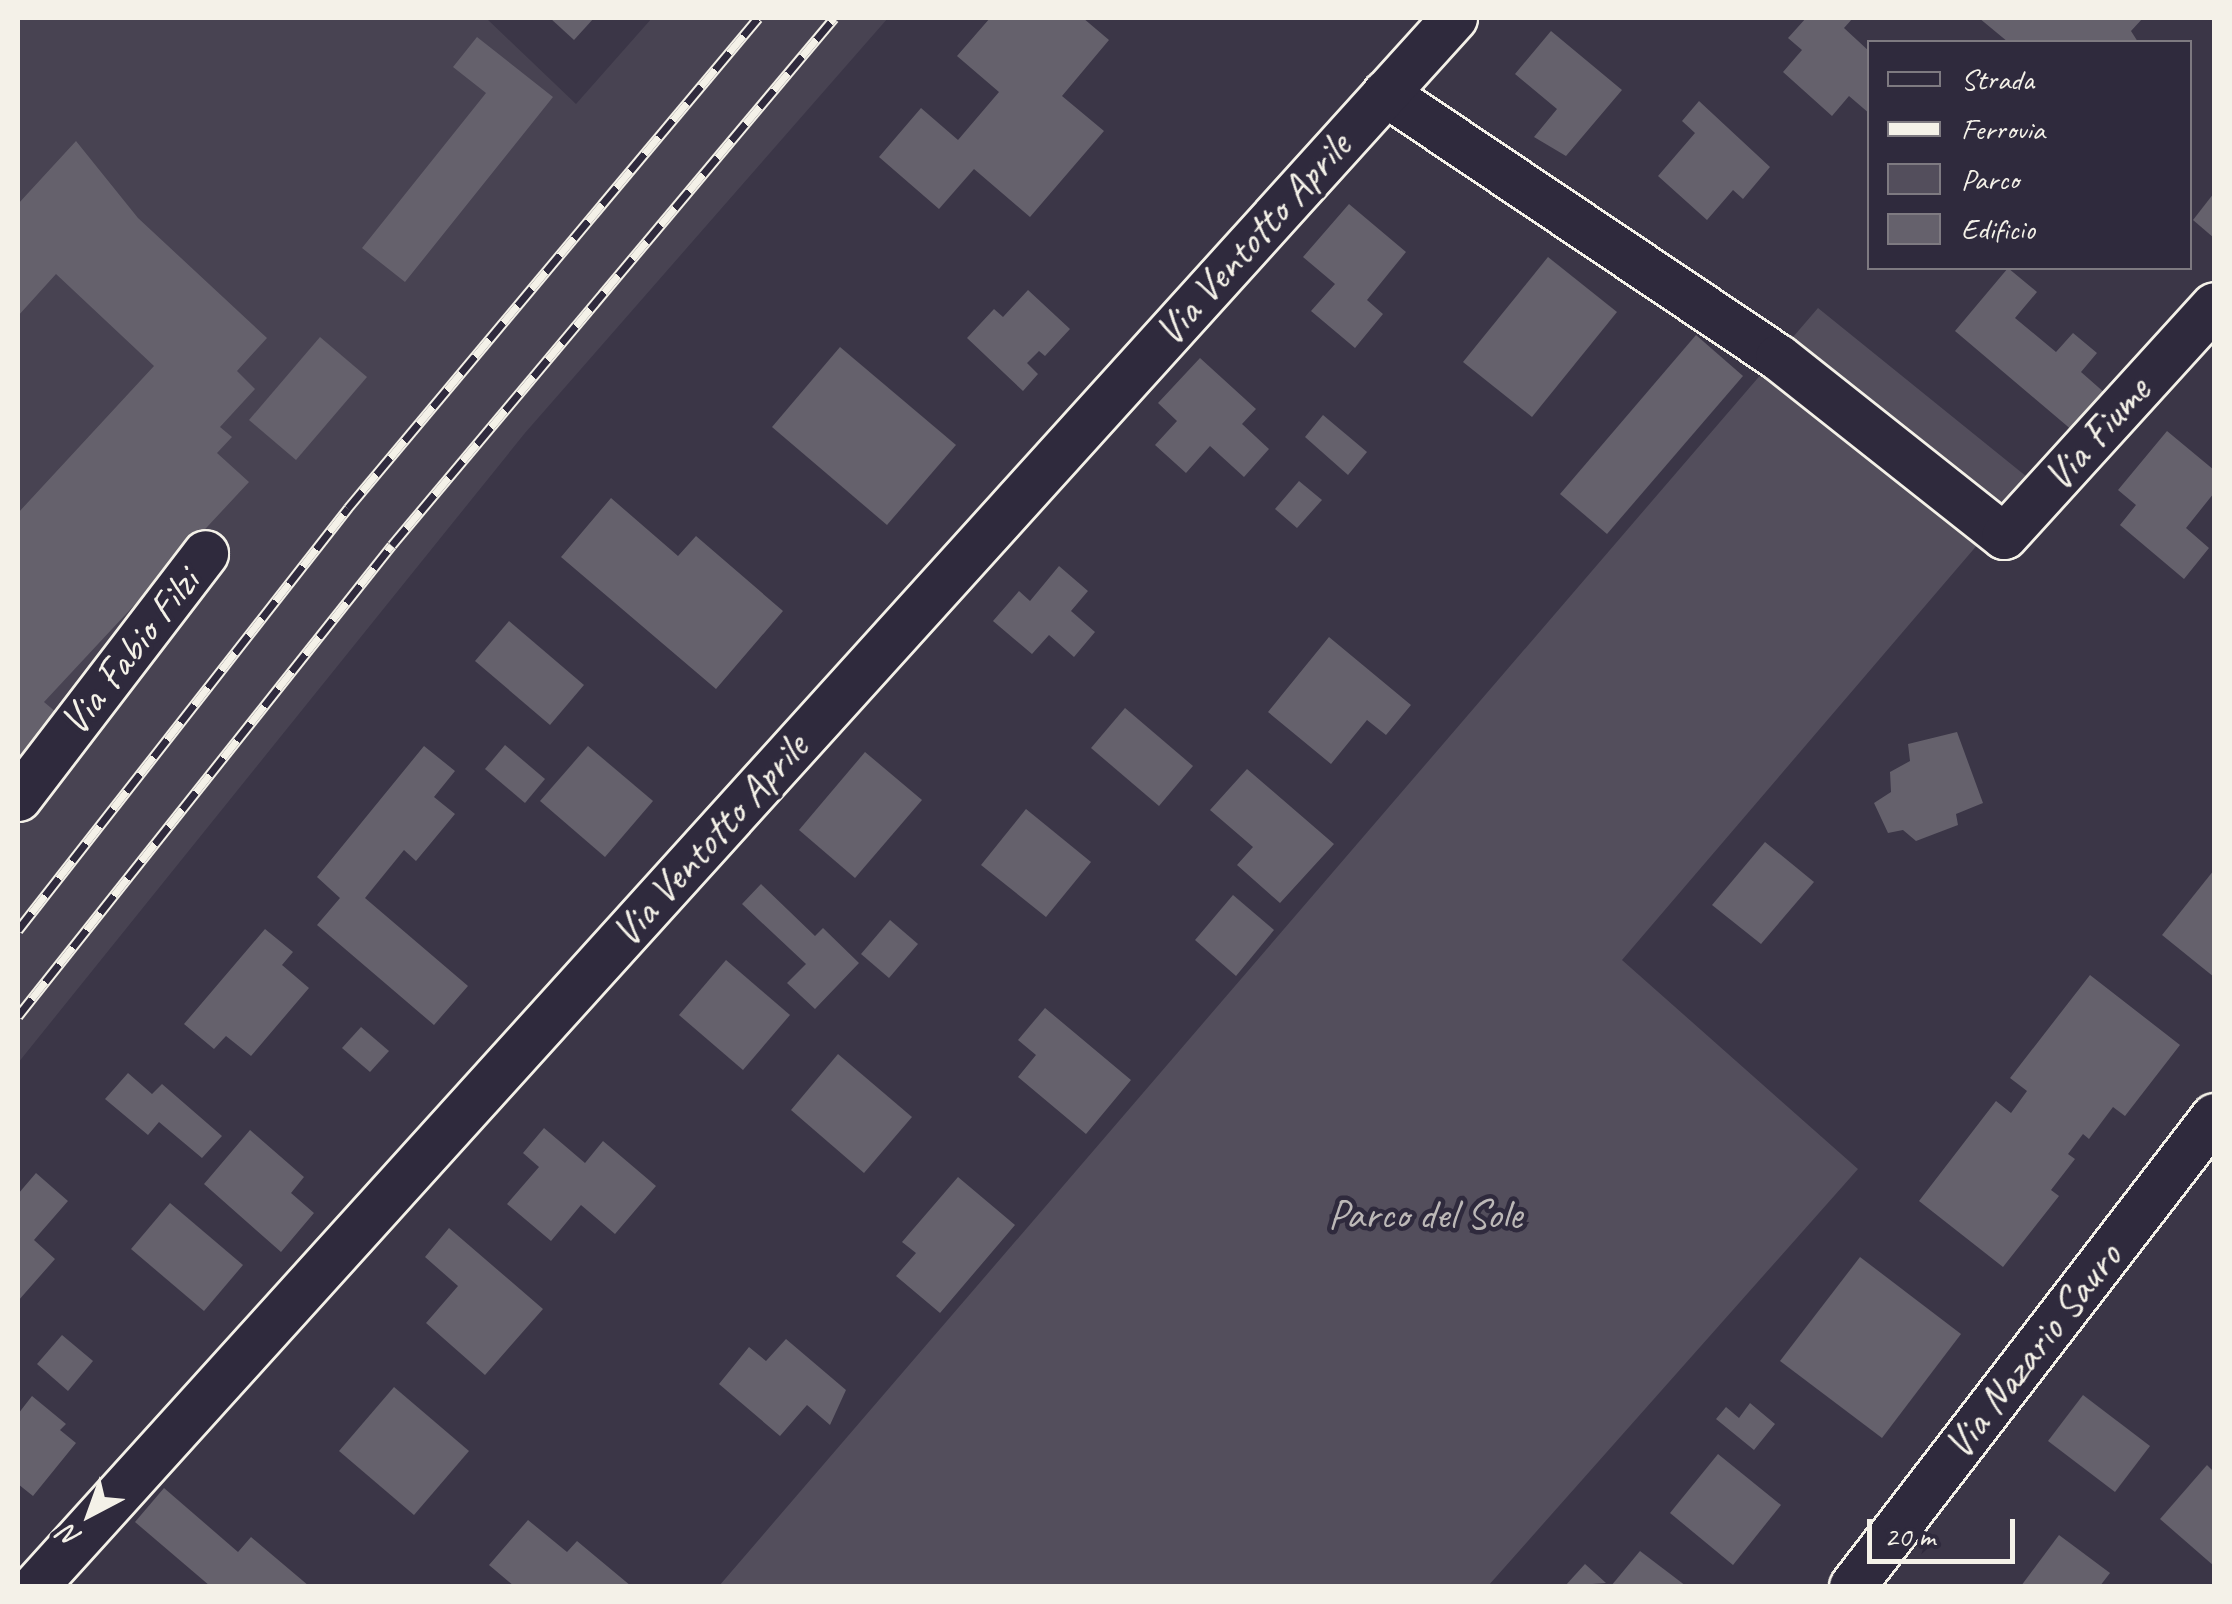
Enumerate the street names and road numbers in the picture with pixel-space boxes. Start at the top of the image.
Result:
street label: Via Ventotto Aprile [1144,122,1362,356]
street label: Via Fiume [2033,367,2161,501]
street label: Via Fabio Filzi [49,558,211,746]
street label: Via Ventotto Aprile [601,723,819,957]
street label: Via Nazario Sauro [1933,1233,2133,1469]

